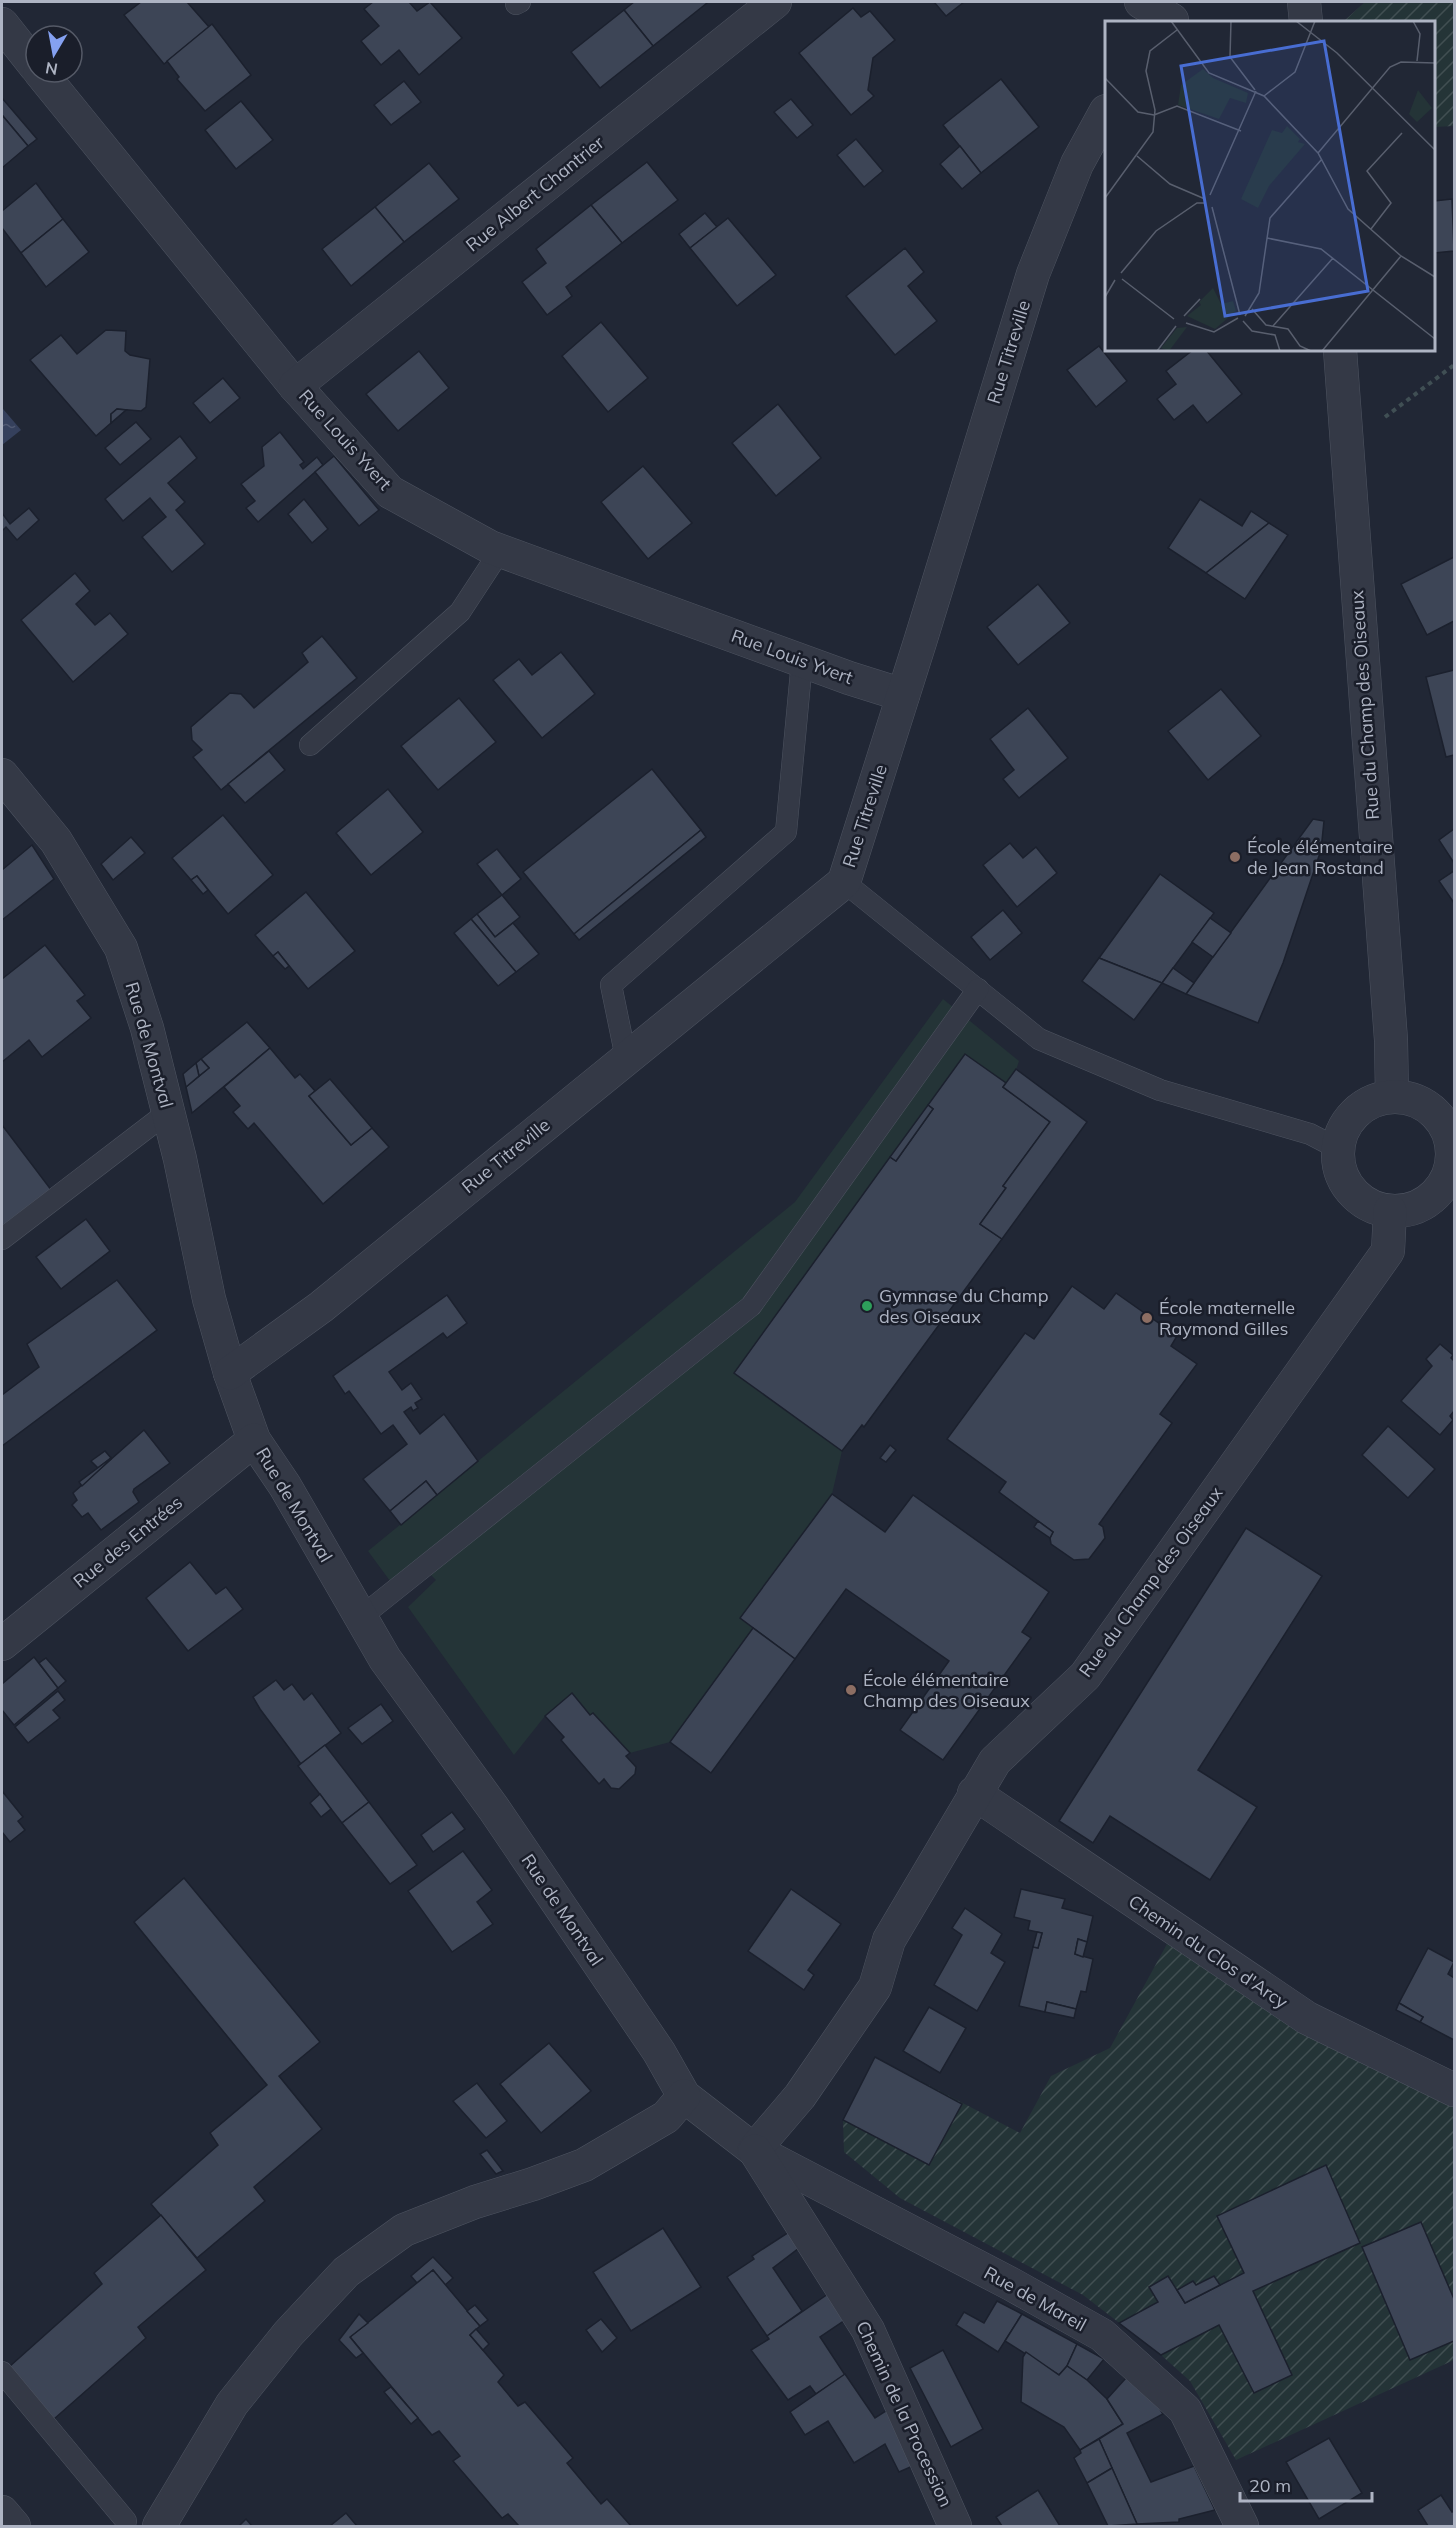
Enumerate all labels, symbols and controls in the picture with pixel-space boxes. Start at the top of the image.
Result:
inset map [1105,21,1435,351]
north arrow [24,24,84,84]
text: N [44,58,59,80]
street label: Rue Albert Chantrier [461,131,609,256]
street label: Rue Titreville [982,297,1035,406]
street label: Rue Louis Yvert [294,384,397,495]
street label: Rue du Champ des Oiseaux [1345,589,1384,821]
street label: Rue Louis Yvert [728,624,856,689]
street label: Rue Titreville [837,761,892,870]
place label: École élémentaire de Jean Rostand [1247,835,1393,879]
marker: École élémentaire de Jean Rostand [1228,850,1242,864]
street label: Rue de Montval [121,979,178,1110]
street label: Rue Titreville [457,1113,555,1198]
place label: Gymnase du Champ des Oiseaux [879,1284,1048,1328]
place label: École maternelle Raymond Gilles [1159,1296,1295,1340]
marker: Gymnase du Champ des Oiseaux [860,1299,874,1313]
marker: École maternelle Raymond Gilles [1140,1311,1154,1325]
street label: Rue de Montval [251,1443,338,1566]
street label: Rue du Champ des Oiseaux [1074,1482,1228,1682]
street label: Rue des Entrées [68,1490,187,1593]
place label: École élémentaire Champ des Oiseaux [863,1668,1030,1712]
marker: École élémentaire Champ des Oiseaux [844,1683,858,1697]
street label: Rue de Montval [517,1849,608,1970]
street label: Chemin du Clos d'Arcy [1124,1890,1293,2014]
street label: Rue de Mareil [980,2261,1091,2336]
street label: Chemin de la Procession [851,2317,958,2511]
scale bar [1240,2465,1372,2503]
text: 20 m [1249,2474,1291,2497]

